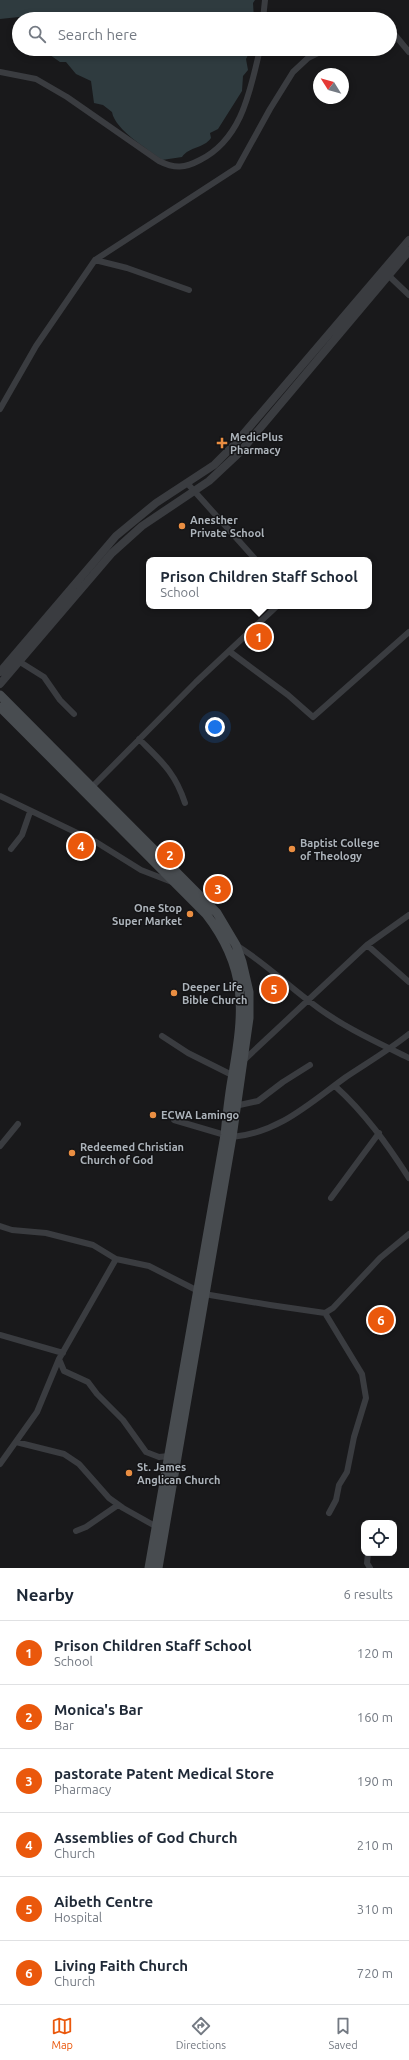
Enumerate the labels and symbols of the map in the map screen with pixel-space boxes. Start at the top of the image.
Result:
north arrow [313,68,349,104]
place label: MedicPlus Pharmacy [230,431,283,456]
marker: MedicPlus Pharmacy [217,438,227,448]
place label: Anesther Private School [190,514,265,539]
marker: Anesther Private School [177,521,187,531]
pin: 1 [246,622,272,652]
your location [205,717,225,737]
pin: 4 [68,831,94,861]
place label: Baptist College of Theology [300,837,380,862]
pin: 2 [157,840,183,870]
marker: Baptist College of Theology [287,844,297,854]
pin: 3 [205,874,231,904]
place label: One Stop Super Market [112,902,182,927]
marker: One Stop Super Market [185,909,195,919]
pin: 5 [261,974,287,1004]
place label: Deeper Life Bible Church [182,981,247,1006]
marker: Deeper Life Bible Church [169,988,179,998]
place label: ECWA Lamingo [161,1109,240,1121]
marker: ECWA Lamingo [148,1110,158,1120]
place label: Redeemed Christian Church of God [80,1141,184,1166]
marker: Redeemed Christian Church of God [67,1148,77,1158]
pin: 6 [368,1305,394,1335]
place label: St. James Anglican Church [137,1461,220,1486]
marker: St. James Anglican Church [124,1468,134,1478]

